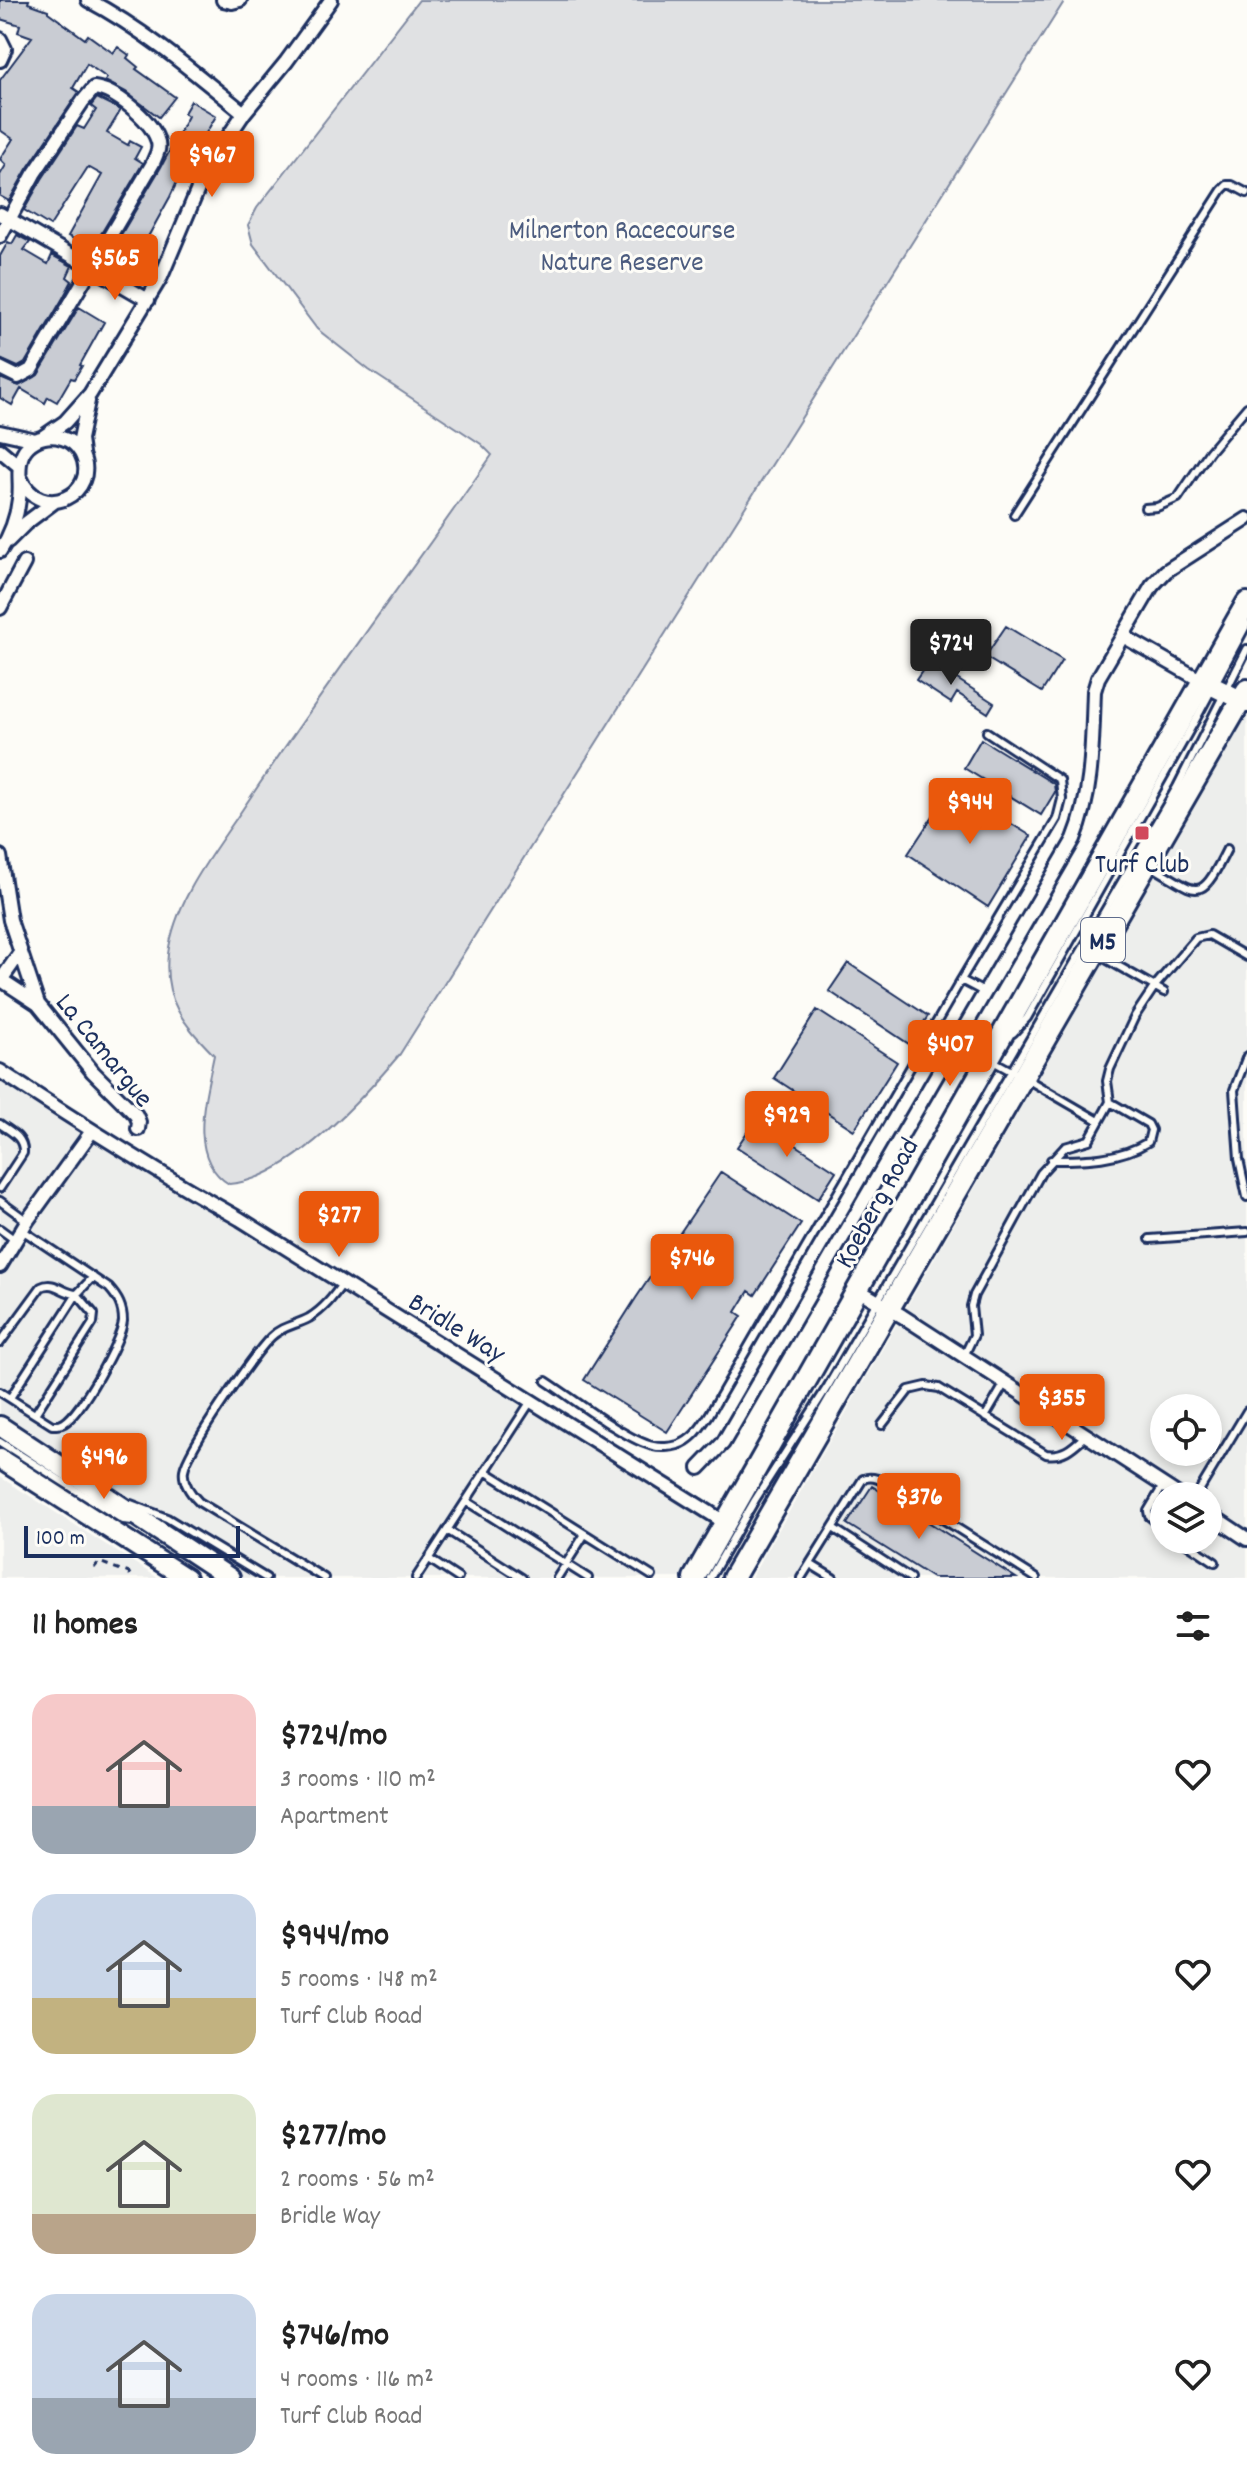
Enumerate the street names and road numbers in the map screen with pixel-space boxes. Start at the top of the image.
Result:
road number: M5 [1081,918,1125,962]
street label: La Camargue [43,986,161,1118]
street label: Koeberg Road [827,1132,932,1277]
street label: Bridle Way [399,1285,512,1376]

